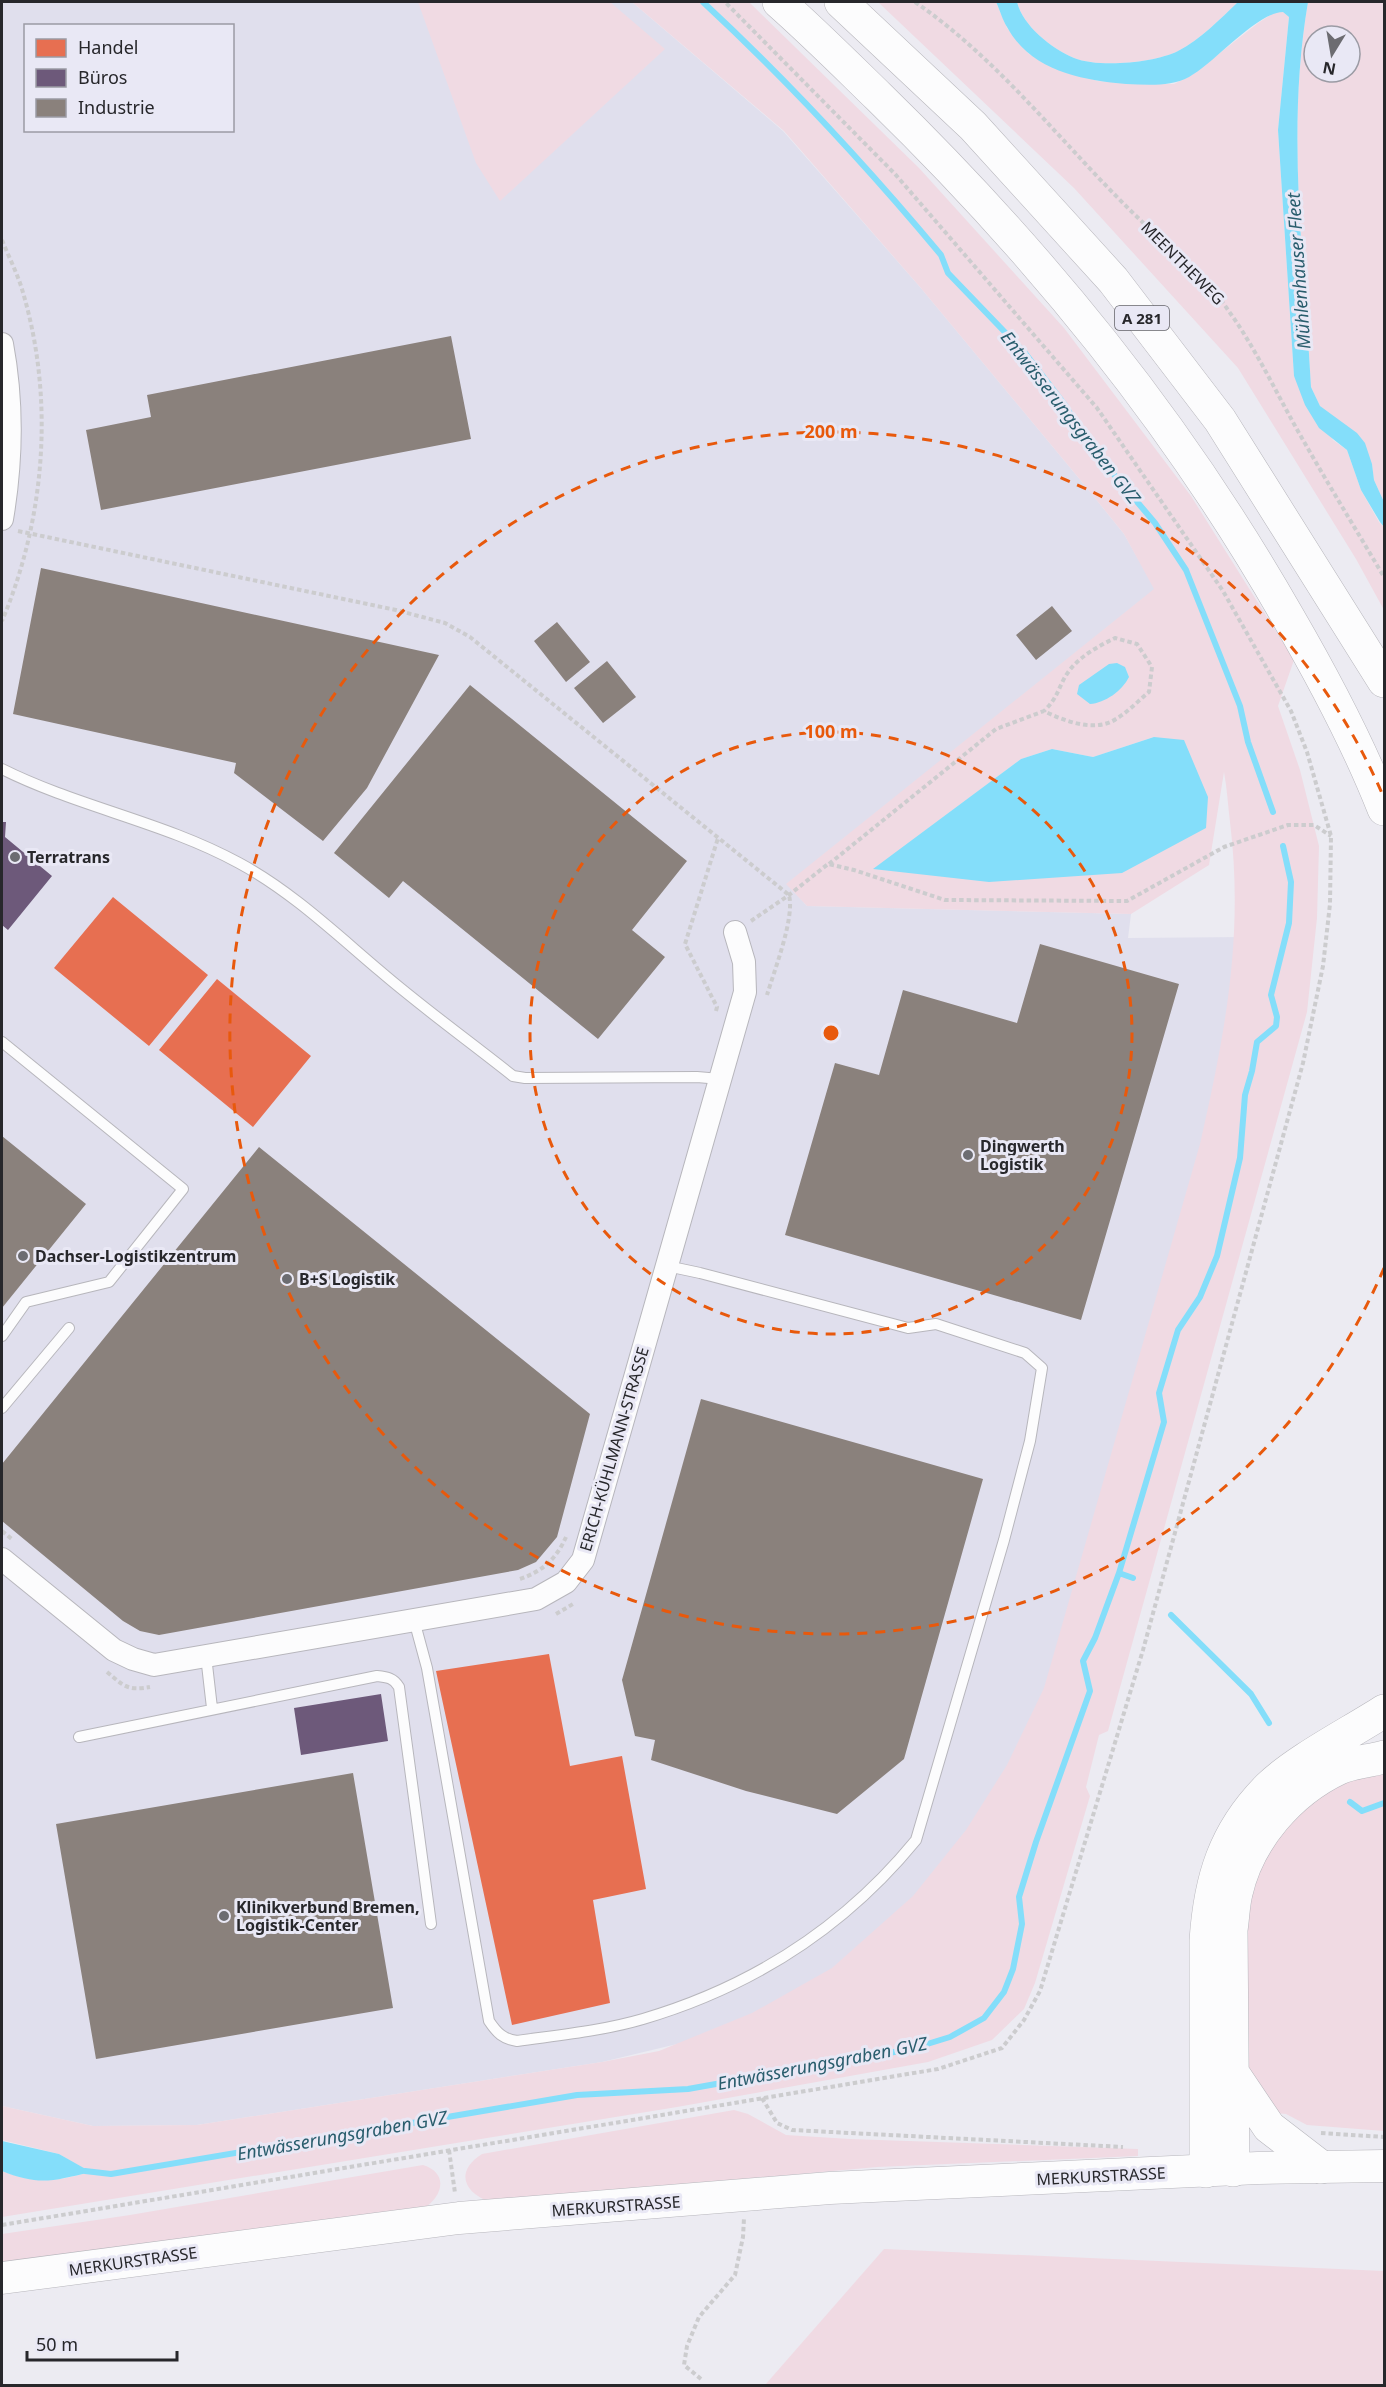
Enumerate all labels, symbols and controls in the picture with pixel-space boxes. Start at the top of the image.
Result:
legend [24,24,234,132]
north arrow [1302,24,1362,84]
text: Handel [78,35,138,59]
text: N [1321,57,1338,81]
text: Büros [78,65,127,89]
text: Industrie [78,95,155,119]
water label: Mühlenhauser Fleet [1280,191,1315,350]
street label: MEENTHEWEG [1136,216,1230,310]
road number: A 281 [1115,306,1169,330]
water label: Entwässerungsgraben GVZ [996,326,1147,510]
text: 200 m [804,419,858,443]
text: 100 m [804,719,858,743]
place label: Terratrans [27,846,110,868]
marker: Terratrans [8,850,22,864]
centre of rings [821,1023,841,1043]
place label: Dingwerth Logistik [980,1135,1065,1175]
marker: Dingwerth Logistik [961,1148,975,1162]
place label: Dachser-Logistikzentrum [35,1245,236,1267]
marker: Dachser-Logistikzentrum [16,1249,30,1263]
place label: B+S Logistik [299,1268,395,1290]
marker: B+S Logistik [280,1272,294,1286]
street label: ERICH-KÜHLMANN-STRASSE [574,1344,654,1554]
place label: Klinikverbund Bremen, Logistik-Center [236,1896,419,1936]
marker: Klinikverbund Bremen, Logistik-Center [217,1909,231,1923]
water label: Entwässerungsgraben GVZ [715,2031,930,2095]
water label: Entwässerungsgraben GVZ [235,2104,451,2165]
street label: MERKURSTRASSE [1036,2162,1166,2190]
street label: MERKURSTRASSE [551,2191,681,2221]
street label: MERKURSTRASSE [67,2241,199,2281]
scale bar [27,2324,177,2362]
text: 50 m [36,2332,78,2356]

